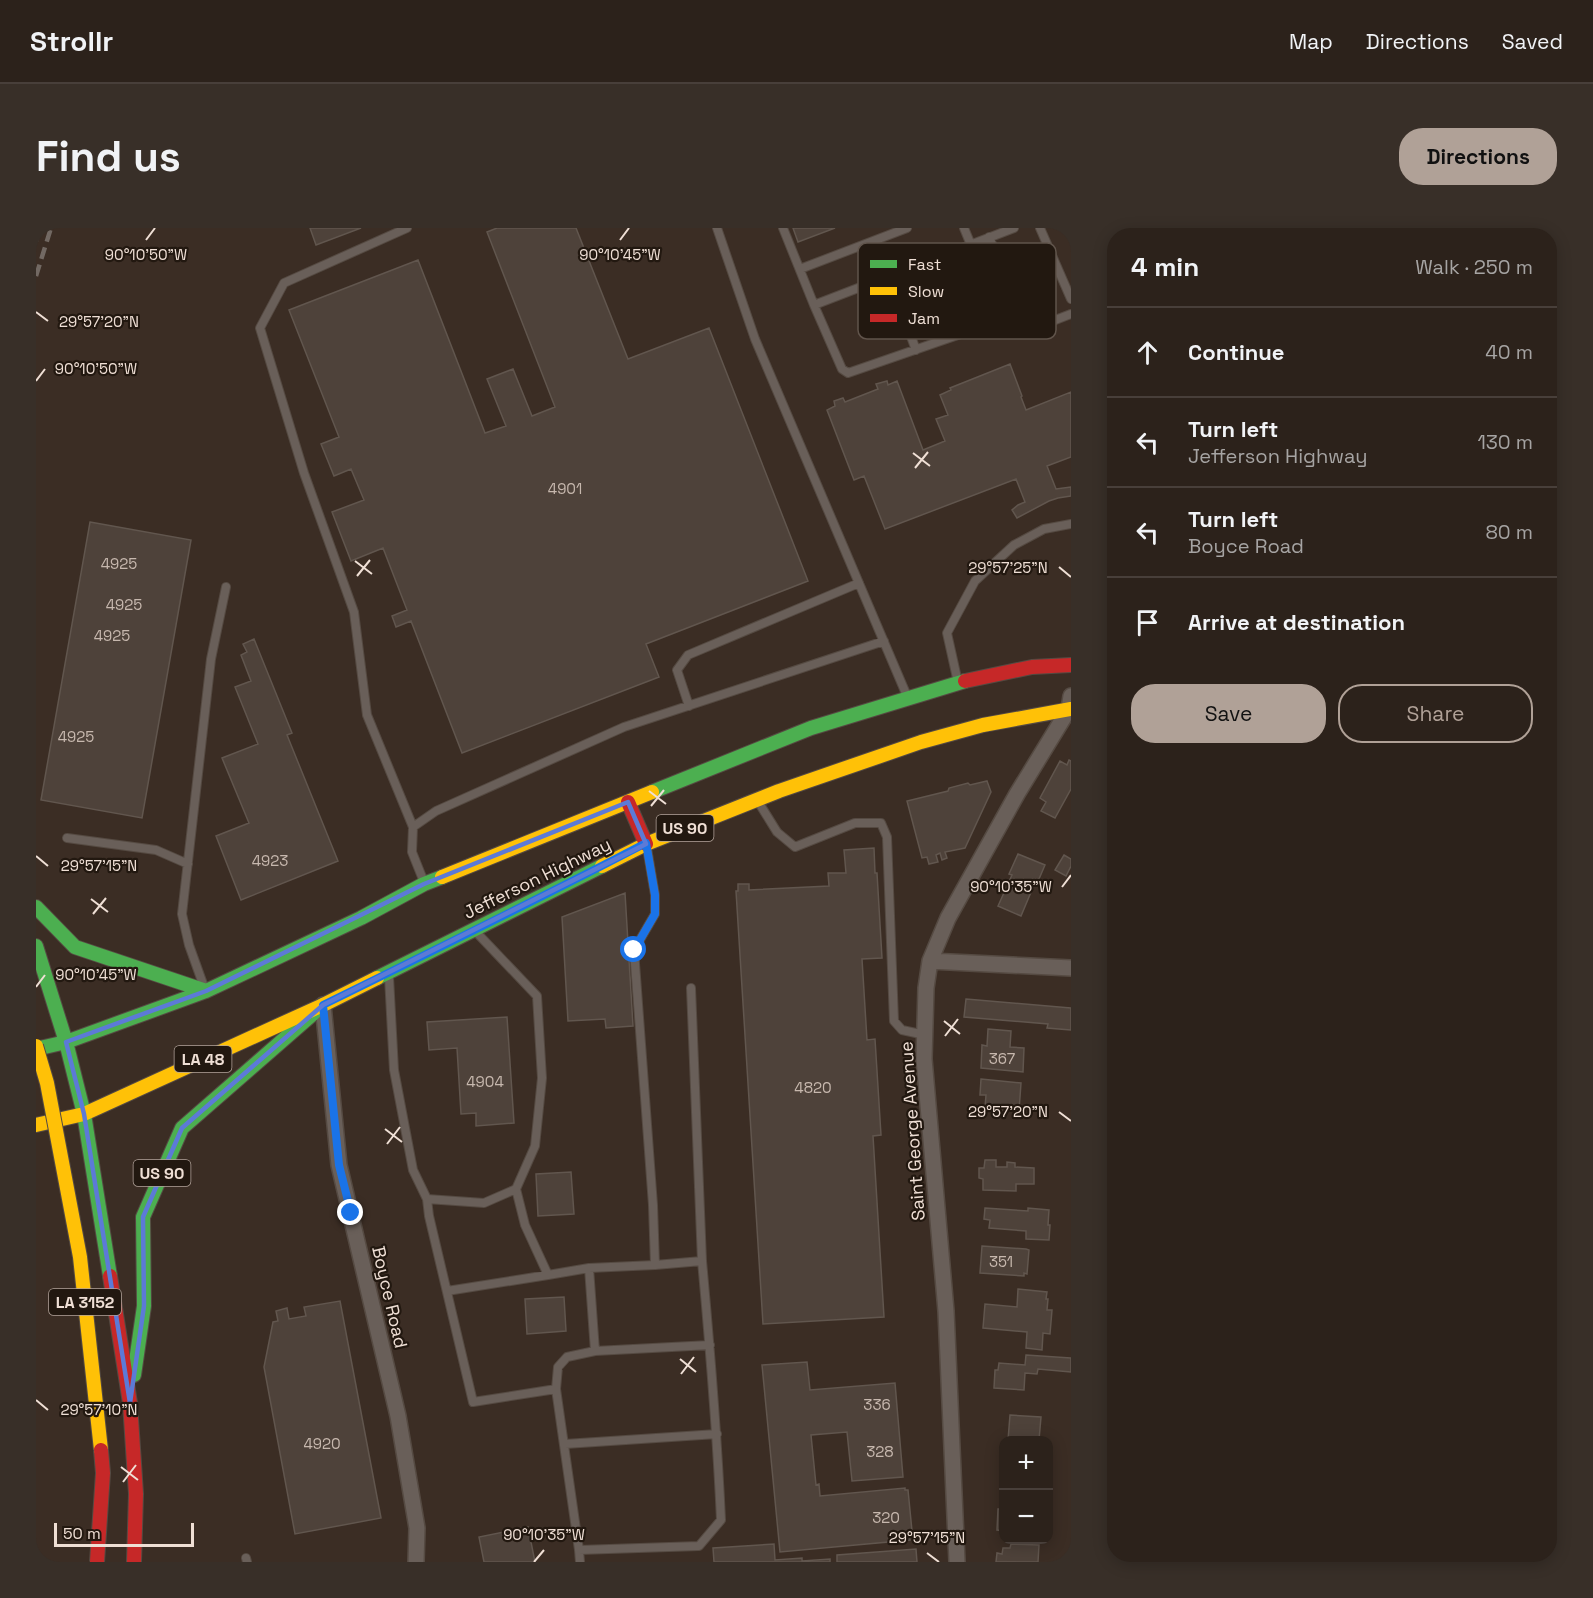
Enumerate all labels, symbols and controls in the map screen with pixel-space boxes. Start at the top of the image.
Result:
text: Strollr [30,23,113,59]
text: Map [1289,28,1333,55]
text: Directions [1366,28,1469,55]
text: Saved [1502,28,1563,55]
button: Directions [1399,128,1557,185]
text: Find us [36,130,181,183]
legend [858,243,1056,339]
text: 90°10'50"W [105,245,187,264]
text: 90°10'45"W [579,245,661,264]
text: 4 min [1131,250,1199,284]
text: Fast [908,254,941,275]
text: Walk · 250 m [1415,254,1533,280]
text: Slow [908,281,944,302]
text: Jam [908,308,940,329]
text: 29°57'20"N [59,312,139,331]
icon: ahead [1131,336,1164,369]
text: Continue [1188,338,1284,366]
text: 40 m [1485,339,1533,365]
text: 90°10'50"W [55,359,137,378]
text: Turn left [1188,415,1278,443]
icon: left [1131,426,1164,459]
text: 130 m [1477,429,1533,455]
text: Jefferson Highway [1188,443,1367,469]
house number: 4901 [548,479,582,498]
text: Turn left [1188,505,1278,533]
icon: left [1131,516,1164,549]
text: 80 m [1485,519,1533,545]
text: Boyce Road [1188,533,1304,559]
house number: 4925 [101,554,137,573]
text: 29°57'25"N [968,558,1048,577]
house number: 4925 [106,595,142,614]
icon: arrive [1131,606,1164,639]
text: Arrive at destination [1188,608,1405,636]
house number: 4925 [94,626,130,645]
button: Save [1131,684,1326,743]
button: Share [1338,684,1533,743]
house number: 4925 [58,727,94,746]
road number: US 90 [656,815,714,841]
street label: Jefferson Highway [459,832,615,924]
house number: 4923 [252,851,288,870]
text: 29°57'15"N [61,856,137,875]
text: 90°10'35"W [970,877,1052,896]
route start [620,936,646,962]
text: 90°10'45"W [55,965,137,984]
street label: Saint George Avenue [894,1041,930,1221]
road number: LA 48 [174,1046,231,1072]
house number: 367 [989,1049,1015,1068]
house number: 4904 [466,1072,504,1091]
house number: 4820 [794,1078,832,1097]
text: 29°57'20"N [968,1102,1048,1121]
road number: US 90 [134,1160,190,1186]
route end [337,1199,363,1225]
street label: Boyce Road [367,1244,413,1350]
house number: 351 [989,1252,1013,1271]
road number: LA 3152 [49,1289,121,1315]
house number: 336 [863,1395,891,1414]
text: 29°57'10"N [60,1400,138,1419]
house number: 4920 [303,1434,341,1453]
map controls [999,1436,1053,1544]
button: + [999,1436,1053,1490]
house number: 328 [866,1442,894,1461]
button: − [999,1490,1053,1544]
house number: 320 [872,1508,900,1527]
scale bar [54,1520,194,1548]
text: 50 m [63,1523,101,1544]
text: 90°10'35"W [503,1525,585,1544]
text: 29°57'15"N [889,1528,965,1547]

